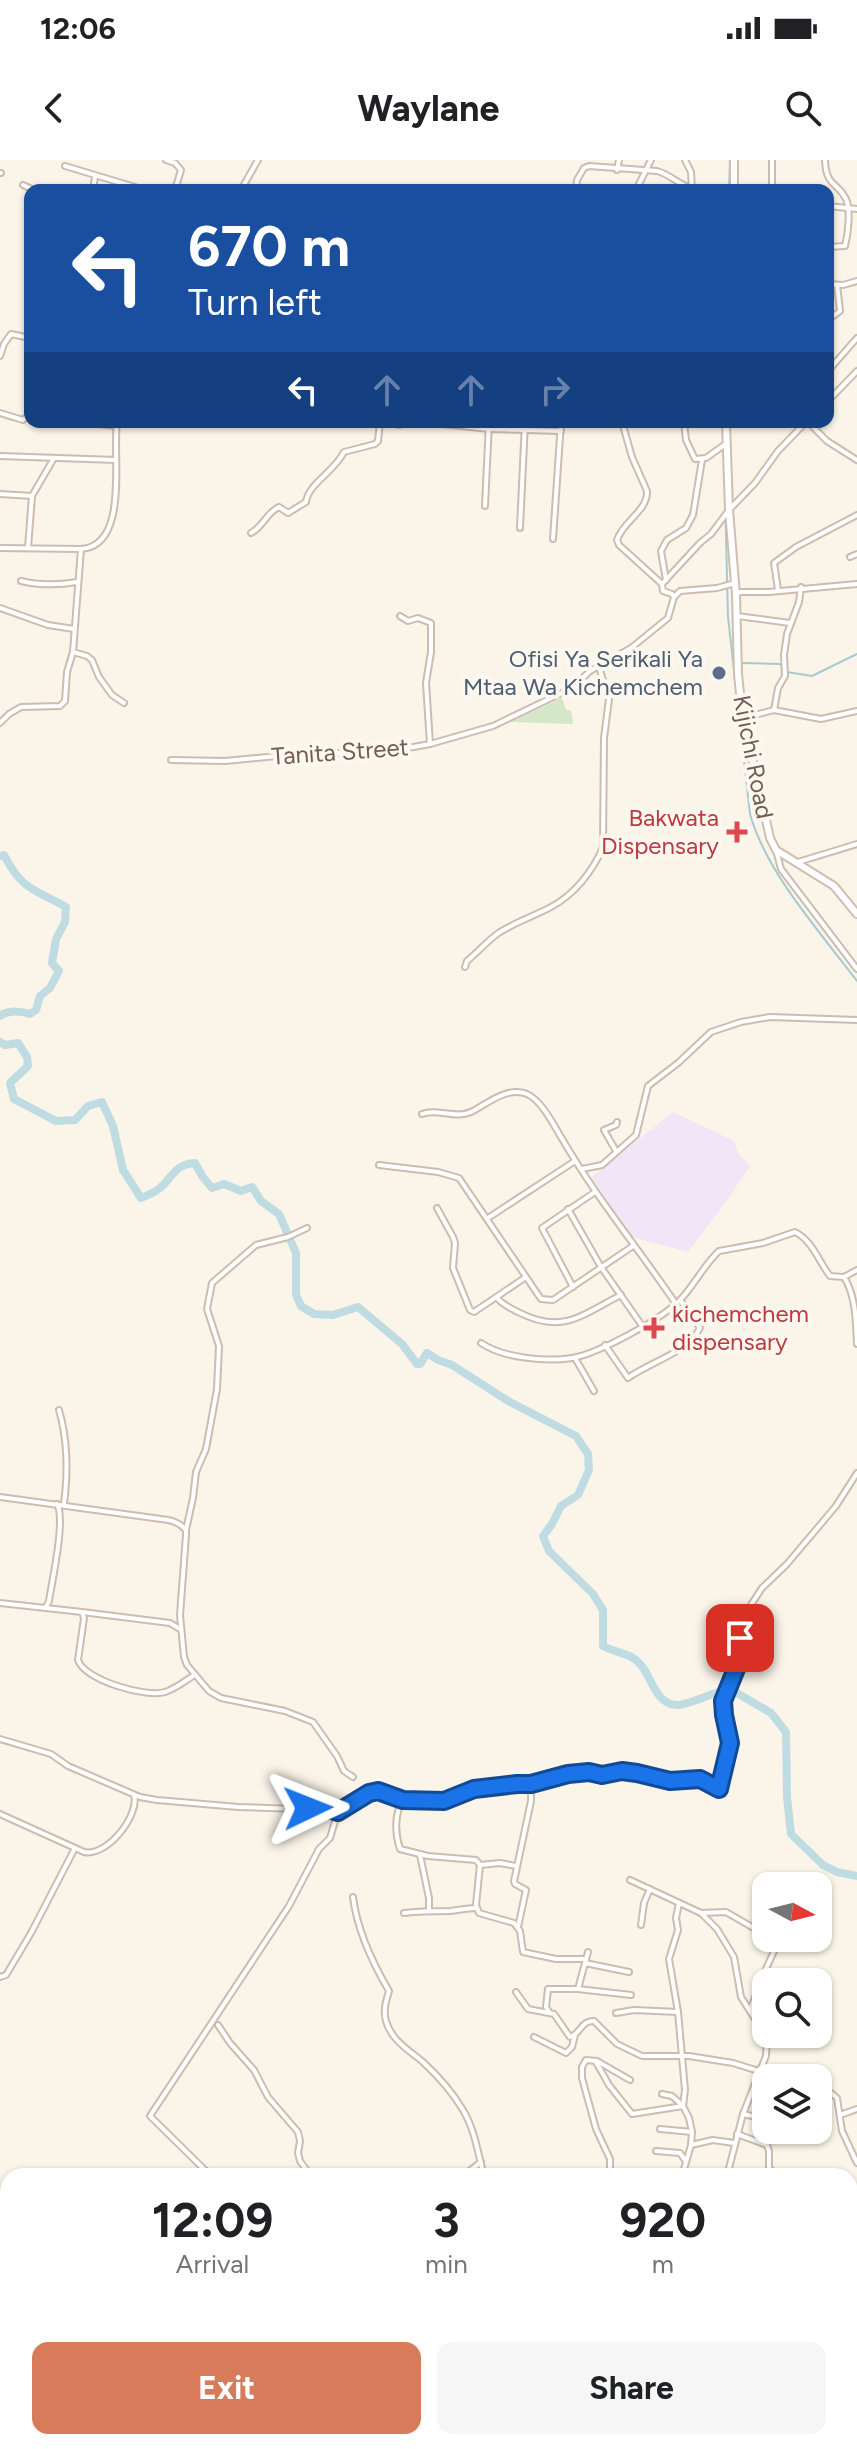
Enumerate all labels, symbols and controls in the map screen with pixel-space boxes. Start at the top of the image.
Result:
text: 12:06 [40,10,116,47]
icon: back [32,86,76,130]
icon: search [781,86,825,130]
text: Waylane [358,87,499,130]
text: 670 m [188,213,350,280]
icon: left [56,216,160,320]
text: Turn left [188,281,322,324]
icon: left [281,368,325,412]
icon: ahead [365,368,409,412]
icon: ahead [449,368,493,412]
icon: right [533,368,577,412]
place label: Ofisi Ya Serikali Ya Mtaa Wa Kichemchem [463,644,703,701]
marker: Ofisi Ya Serikali Ya Mtaa Wa Kichemchem [710,664,728,682]
street label: Kijichi Road [727,693,780,821]
street label: Tanita Street [270,732,409,771]
place label: Bakwata Dispensary [601,803,719,860]
marker: Bakwata Dispensary [726,821,748,843]
place label: kichemchem dispensary [672,1299,809,1356]
marker: kichemchem dispensary [643,1317,665,1339]
pin [706,1604,774,1672]
icon: arrive [718,1616,762,1660]
position arrow [266,1766,350,1850]
north arrow [752,1872,832,1952]
map controls [752,1872,832,2144]
button: search [752,1968,832,2048]
button: layers [752,2064,832,2144]
text: 12:09 [152,2191,273,2249]
text: 3 [433,2191,460,2249]
text: 920 [619,2191,706,2249]
text: Arrival [176,2248,249,2280]
text: min [425,2248,468,2280]
text: m [652,2248,674,2280]
button: Exit [32,2342,421,2434]
button: Share [437,2342,826,2434]

